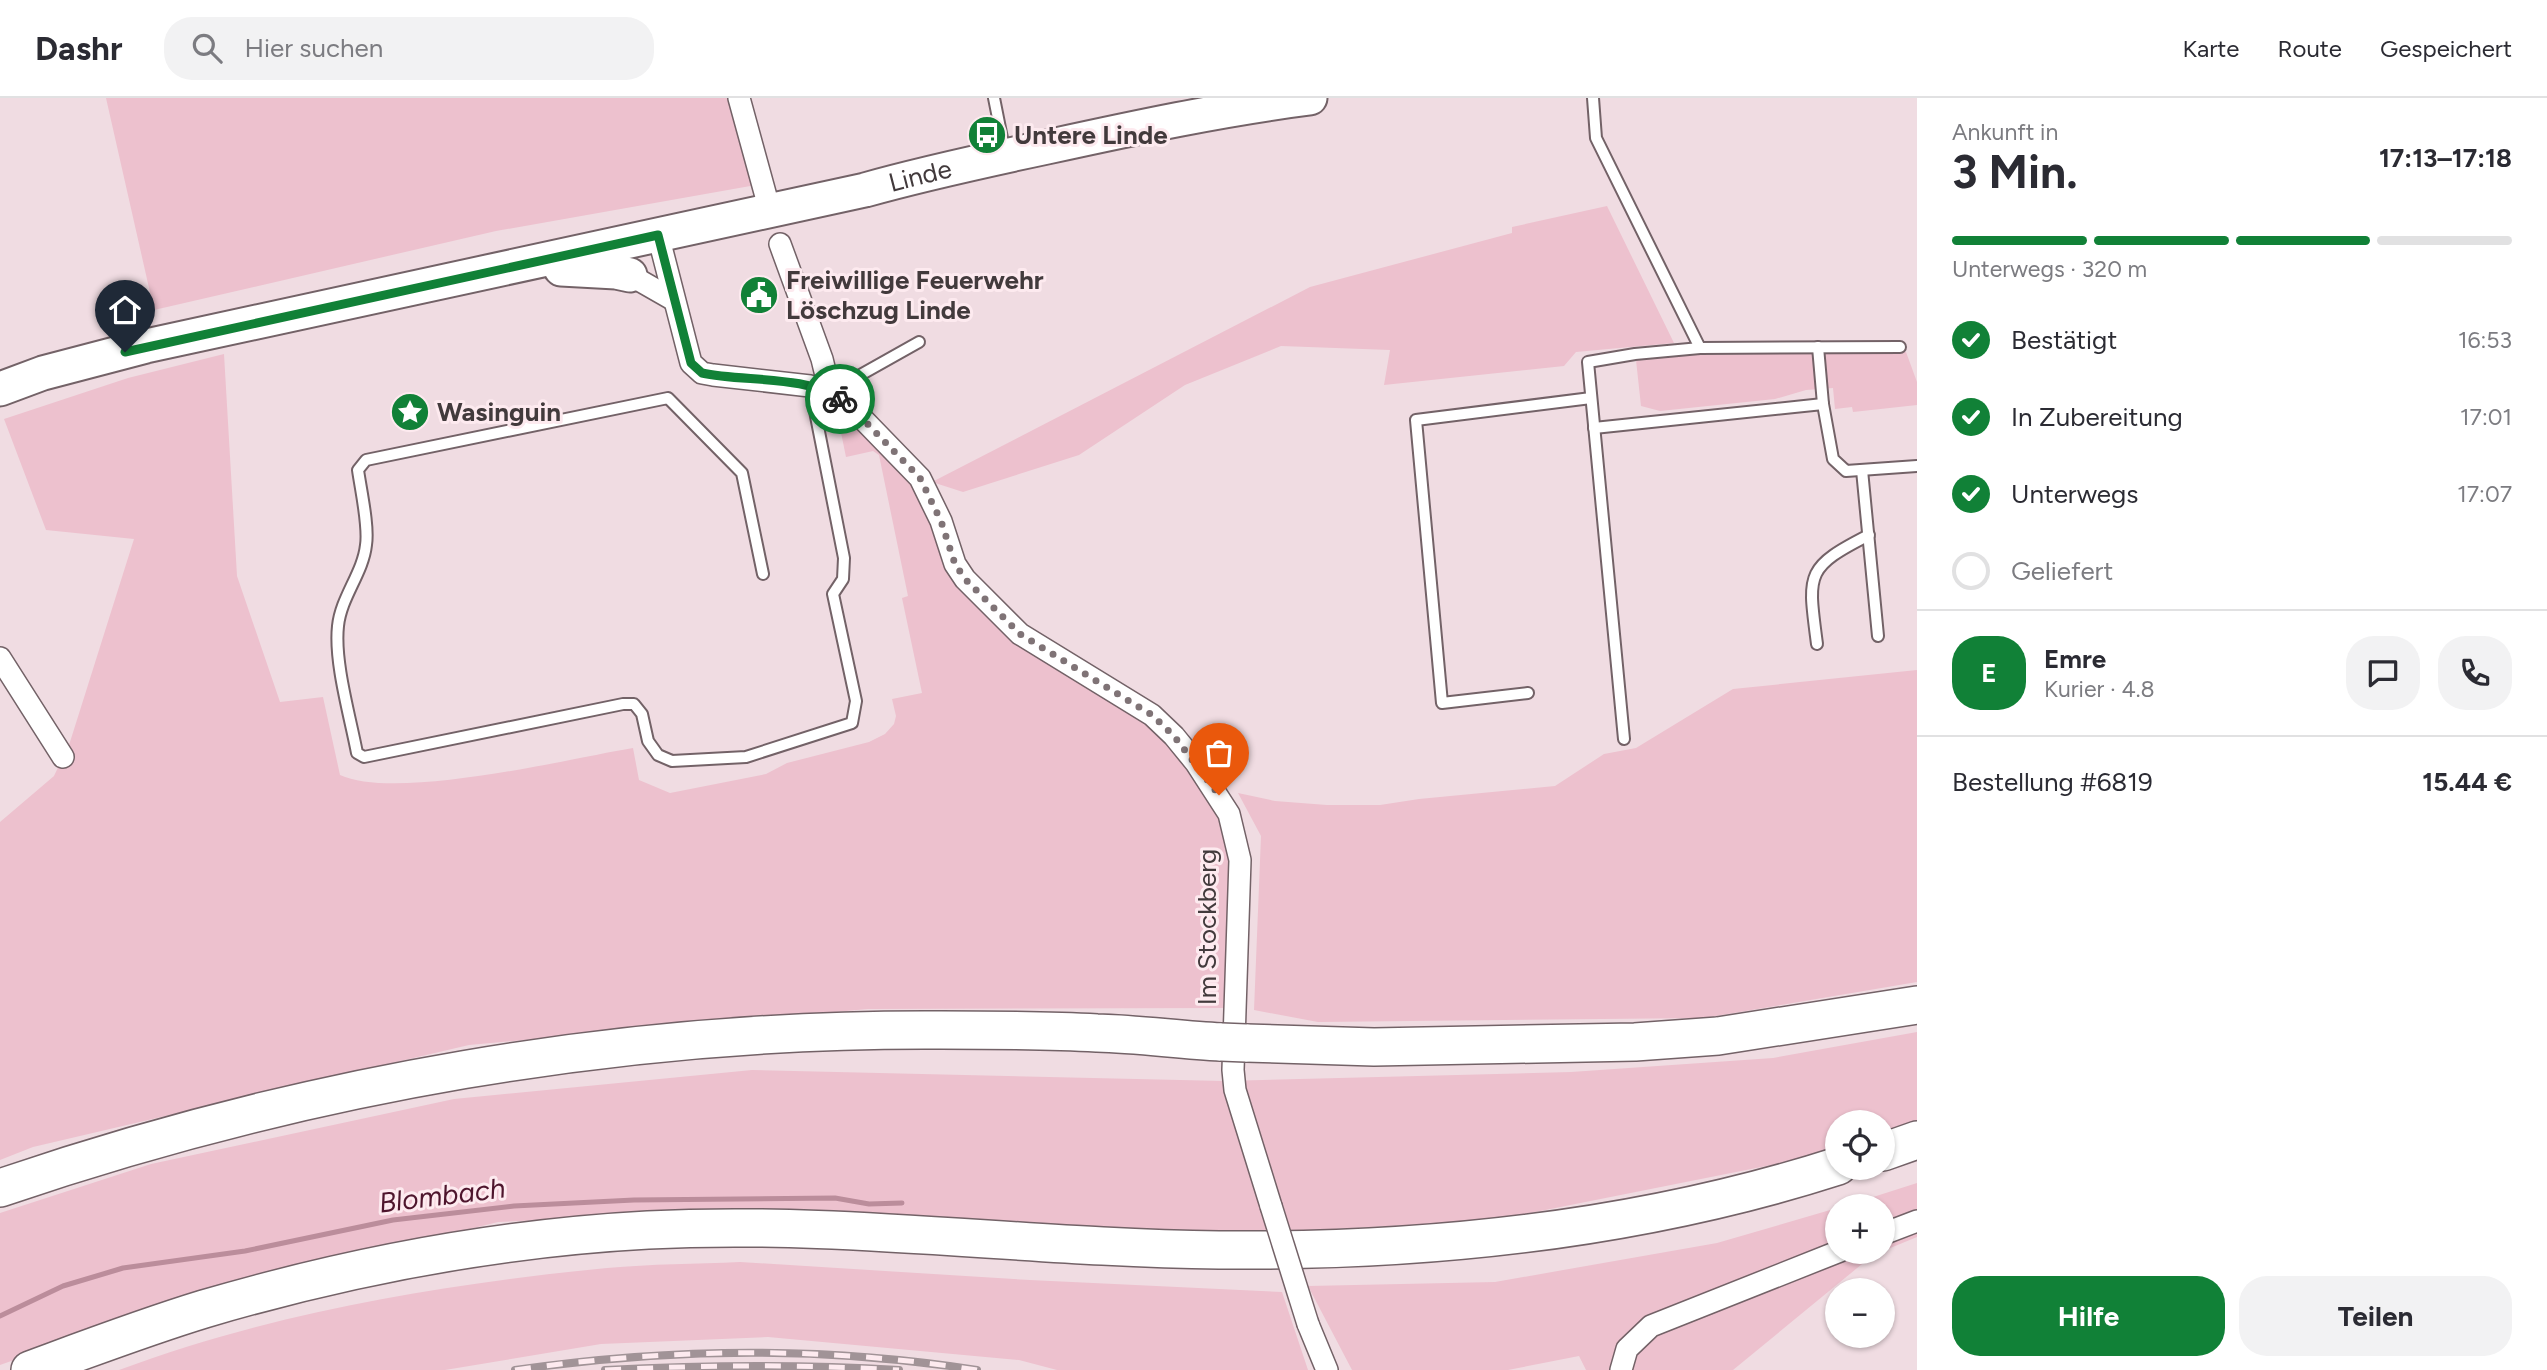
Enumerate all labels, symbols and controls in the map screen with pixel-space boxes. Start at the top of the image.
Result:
search box [164,17,654,80]
text: Dashr [35,29,122,68]
icon: search [188,29,226,67]
text: Hier suchen [244,32,383,64]
text: Karte [2183,34,2239,63]
text: Route [2277,34,2342,63]
text: Gespeichert [2380,34,2512,63]
bus stop icon: Untere Linde [966,114,1008,156]
text: Ankunft in [1952,118,2058,146]
place label: Untere Linde [1014,119,1168,151]
text: 17:13–17:18 [2379,142,2512,174]
text: 3 Min. [1952,144,2078,200]
street label: Linde [885,153,955,199]
text: Unterwegs · 320 m [1952,255,2147,283]
place label: Freiwillige Feuerwehr Löschzug Linde [786,264,1044,326]
public building icon: Freiwillige Feuerwehr Löschzug Linde [738,274,780,316]
pin [95,280,155,352]
icon: home [106,291,144,329]
icon: check [1952,321,1990,359]
text: Bestätigt [2011,324,2117,356]
text: 16:53 [2458,326,2512,354]
courier [805,364,875,434]
icon: bike [821,380,859,418]
place icon: Wasinguin [389,391,431,433]
place label: Wasinguin [437,396,561,428]
icon: check [1952,398,1990,436]
text: In Zubereitung [2011,401,2183,433]
text: 17:01 [2460,403,2512,431]
icon: check [1952,475,1990,513]
text: Unterwegs [2011,478,2138,510]
text: 17:07 [2457,480,2512,508]
text: Geliefert [2011,555,2113,587]
button: chat [2346,636,2420,710]
button: phone [2438,636,2512,710]
text: Emre [2044,643,2106,675]
text: E [1981,657,1997,689]
text: Kurier · 4.8 [2044,675,2155,703]
pin [1189,723,1249,795]
icon: bag [1200,734,1238,772]
text: Bestellung #6819 [1952,766,2153,798]
text: 15.44 € [2422,766,2512,798]
street label: Im Stockberg [1191,849,1223,1005]
map controls [1825,1110,1895,1348]
button: locate [1825,1110,1895,1180]
water label: Blombach [377,1170,507,1220]
button: + [1825,1194,1895,1264]
button: Hilfe [1952,1276,2225,1356]
button: Teilen [2239,1276,2512,1356]
button: − [1825,1278,1895,1348]

